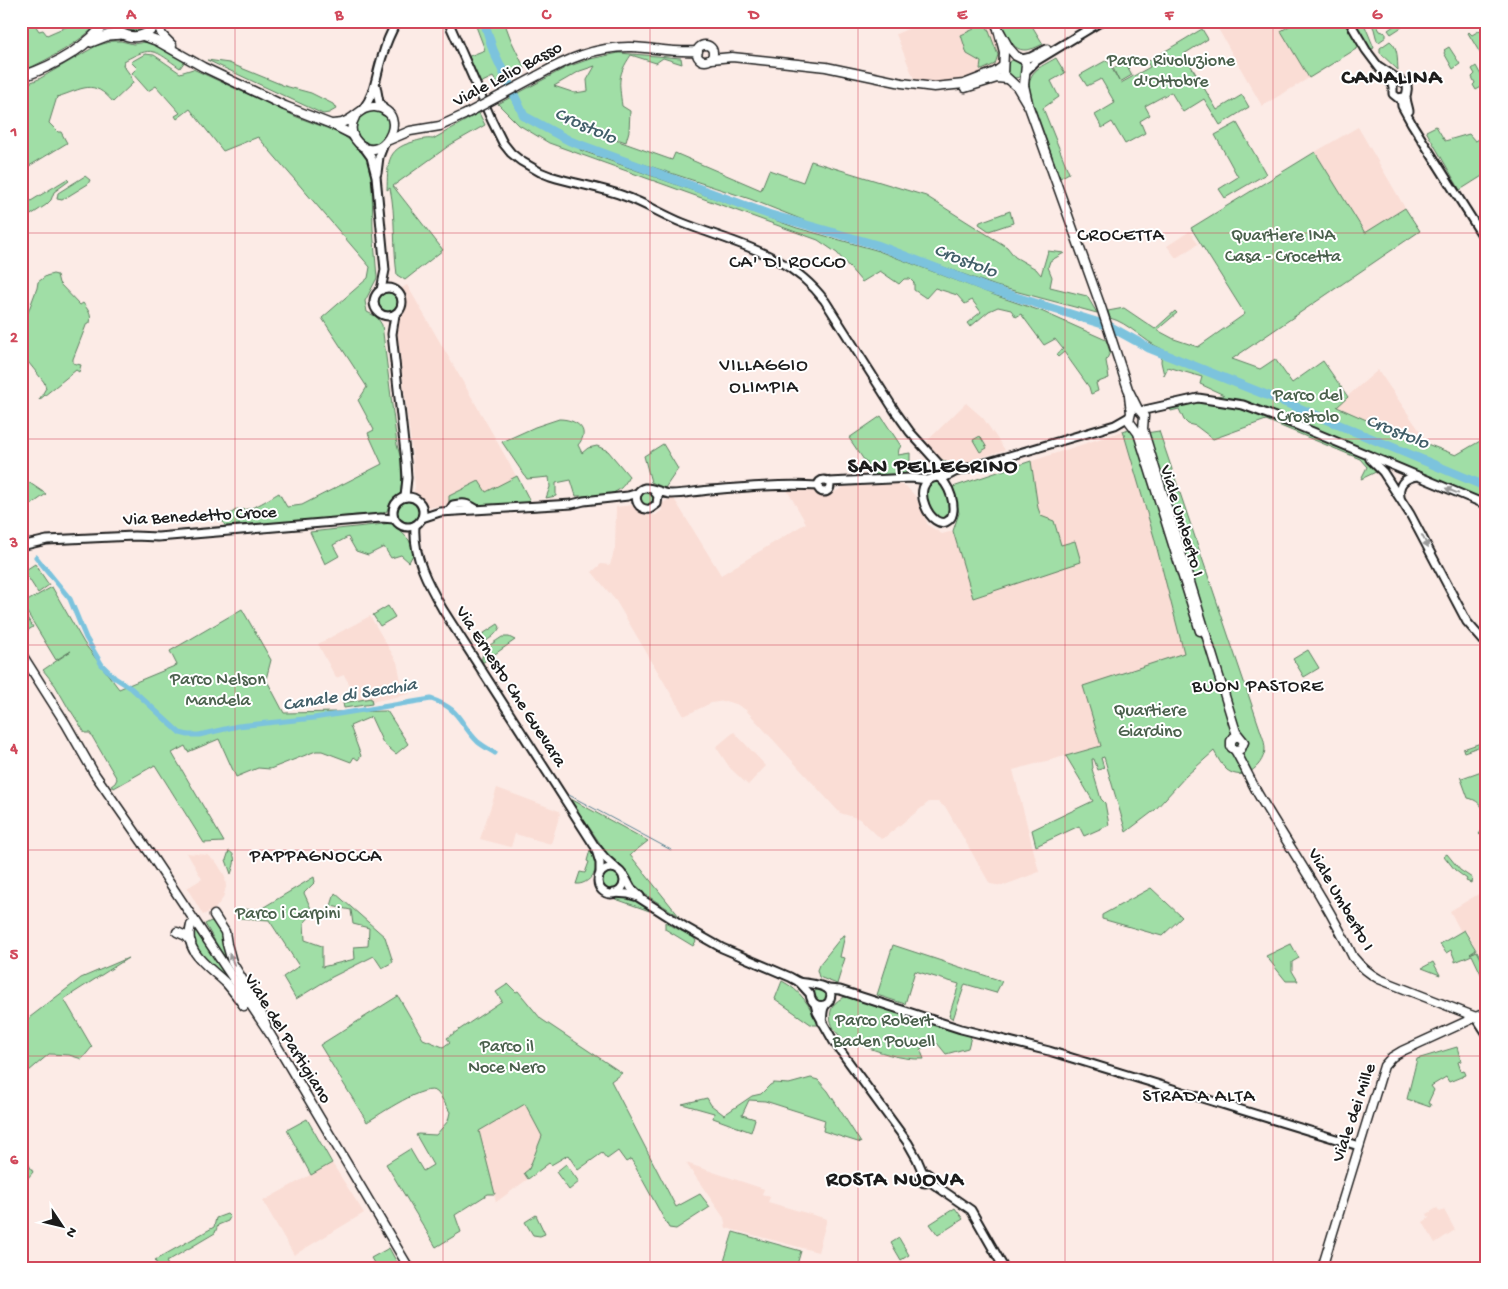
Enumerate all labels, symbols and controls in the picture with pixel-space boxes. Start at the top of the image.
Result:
text: A [125,7,137,26]
text: B [334,7,344,26]
text: C [541,7,552,26]
text: D [747,7,760,26]
text: E [957,7,968,26]
text: F [1164,7,1175,26]
text: G [1372,7,1383,26]
street label: Viale Lelio Basso [449,37,566,113]
park label: Parco Rivoluzione d'Ottobre [1106,51,1236,93]
district label: CANALINA [1341,66,1443,92]
water label: Crostolo [550,103,621,151]
text: 1 [10,124,17,143]
district label: CROCETTA [1077,225,1166,248]
park label: Quartiere INA Casa - Crocetta [1225,226,1342,268]
water label: Crostolo [930,240,1001,285]
district label: CA' DI ROCCO [729,252,847,275]
text: 2 [10,330,18,349]
district label: VILLAGGIO OLIMPIA [718,355,809,400]
park label: Parco del Crostolo [1272,386,1343,428]
water label: Crostolo [1362,410,1433,456]
district label: SAN PELLEGRINO [848,455,1018,481]
street label: Viale Umberto I [1154,462,1208,579]
one-way arrow [1445,486,1459,494]
street label: Via Benedetto Croce [122,502,278,532]
one-way arrow [1421,534,1429,548]
text: 3 [9,535,18,554]
street label: Via Ernesto Che Guevara [450,602,570,772]
park label: Parco Nelson Mandela [169,670,266,712]
water label: Canale di Secchia [281,674,420,718]
district label: BUON PASTORE [1191,676,1324,699]
park label: Quartiere Giardino [1113,701,1187,743]
text: 4 [9,741,18,760]
street label: Viale Umberto I [1302,844,1378,955]
district label: PAPPAGNOCCA [249,846,383,869]
park label: Parco i Carpini [234,904,341,925]
text: 5 [10,947,19,966]
one-way arrow [228,953,236,967]
street label: Viale del Partigiano [238,969,335,1108]
park label: Parco Robert Baden Powell [832,1011,935,1053]
park label: Parco il Noce Nero [468,1037,546,1079]
street label: Viale dei Mille [1328,1060,1382,1166]
district label: STRADA ALTA [1142,1086,1256,1109]
text: 6 [10,1152,19,1171]
district label: ROSTA NUOVA [825,1168,965,1194]
north arrow [38,1202,88,1252]
text: N [61,1223,80,1241]

